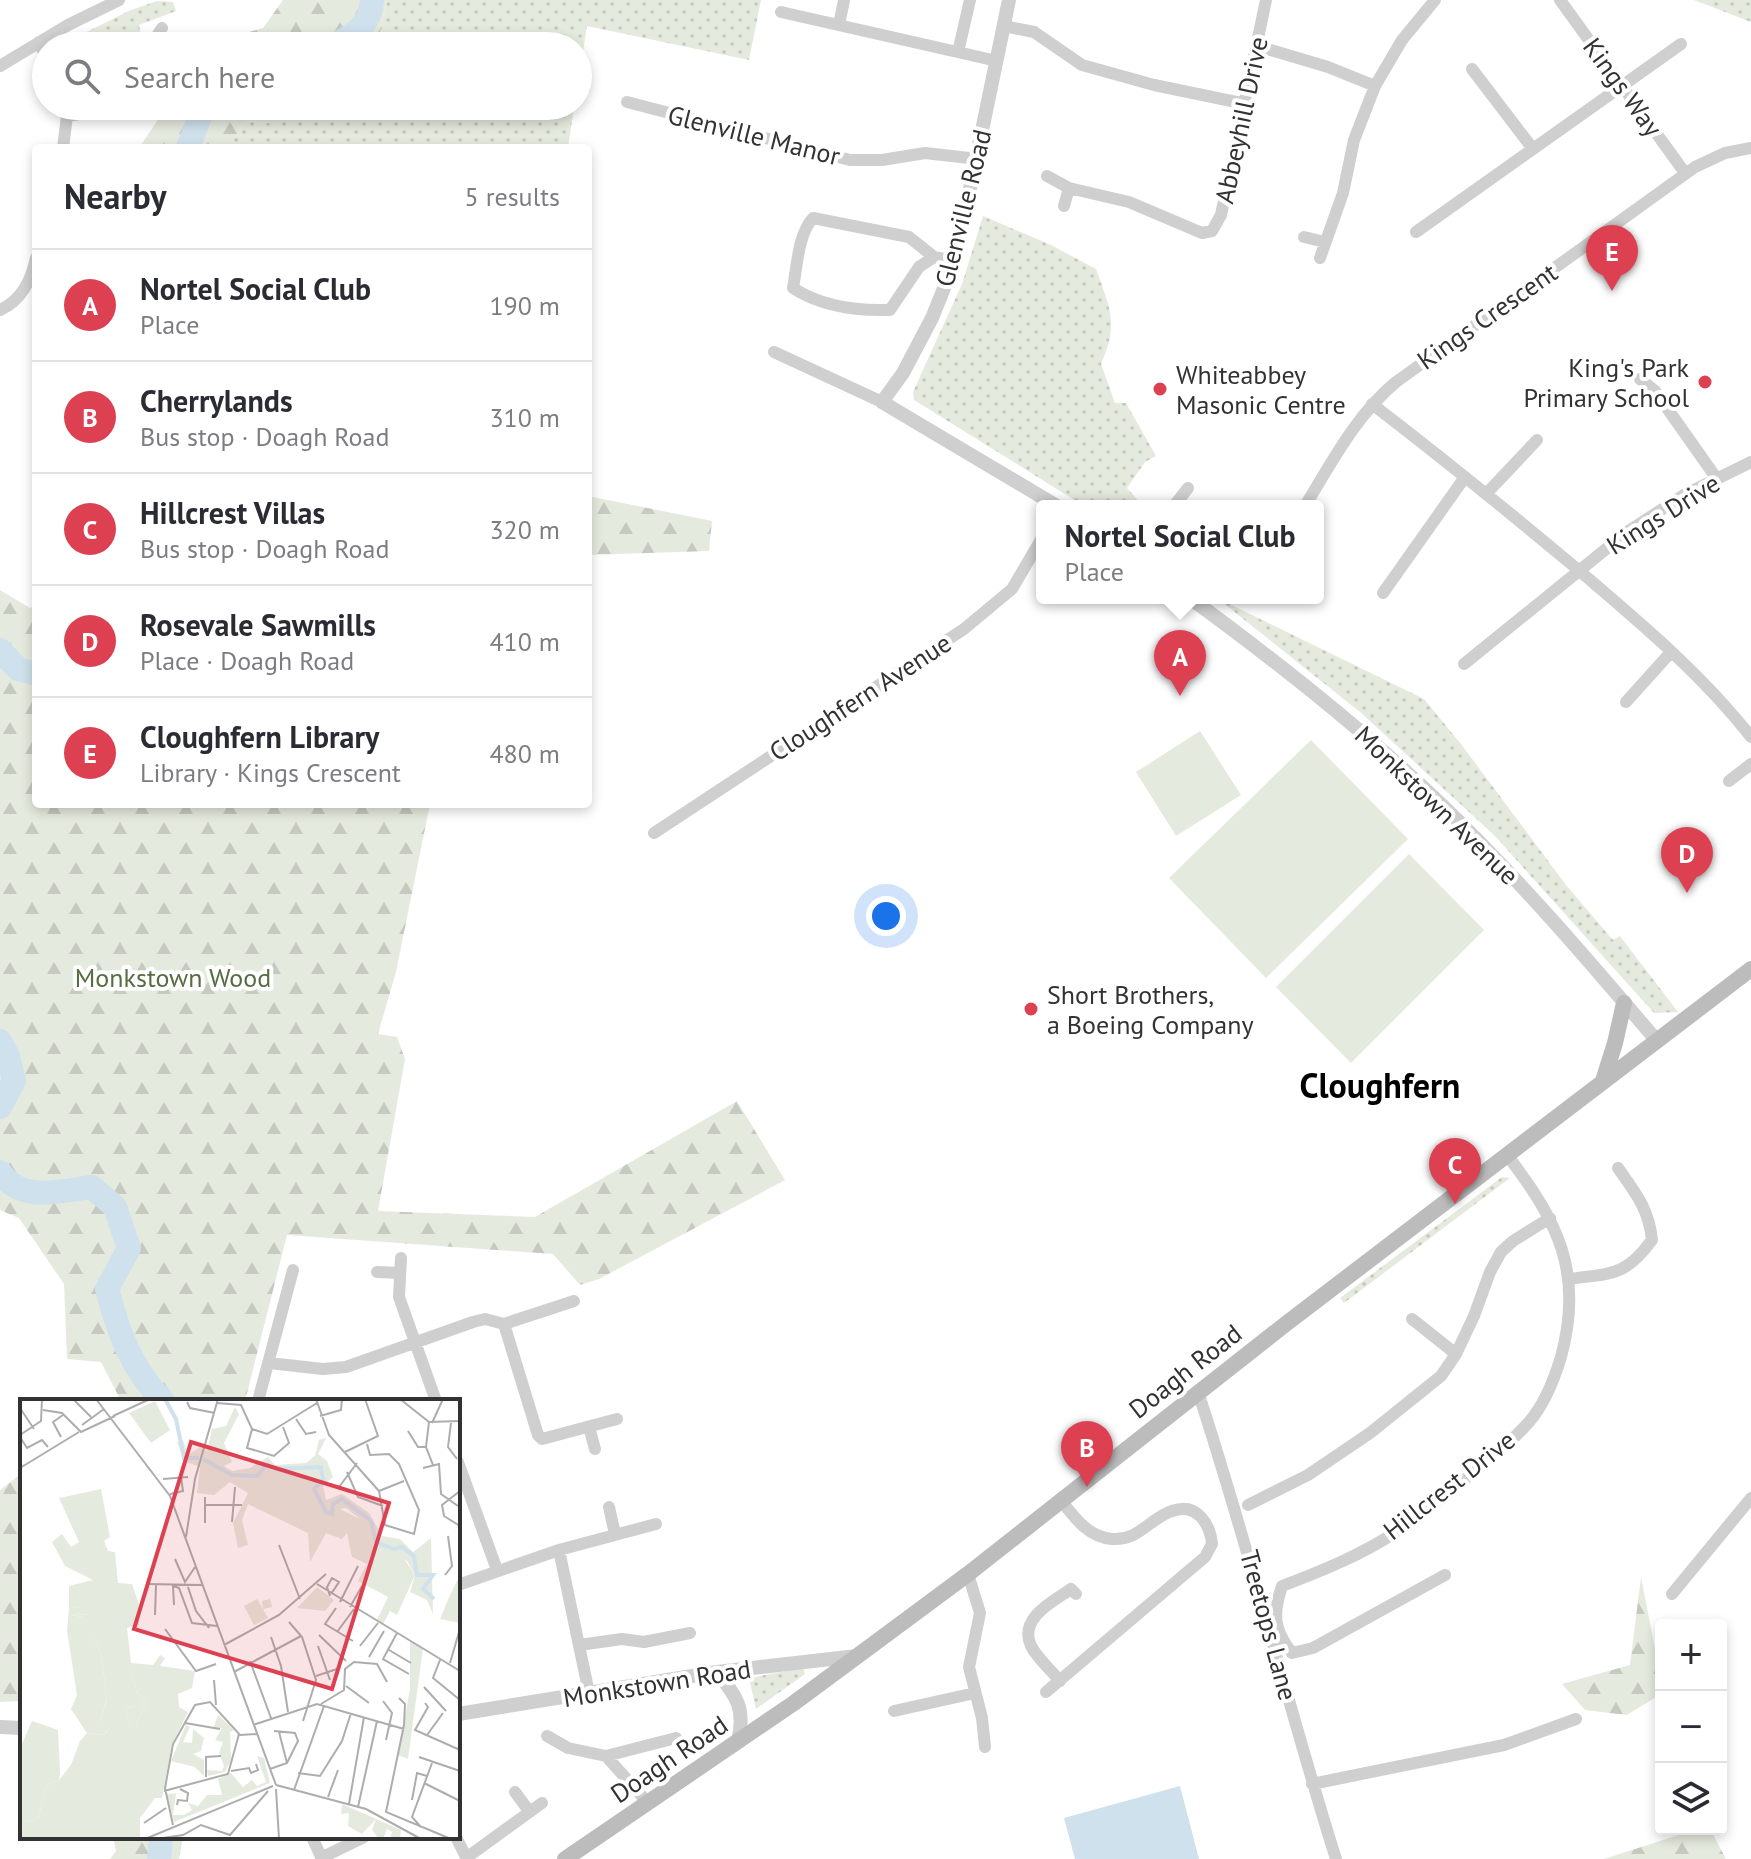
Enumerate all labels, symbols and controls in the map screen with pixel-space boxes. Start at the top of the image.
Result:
street label: Kings Way [1576,31,1670,143]
search box [32,32,592,120]
street label: Abbeyhill Drive [1207,34,1275,206]
icon: search [60,54,104,98]
text: Search here [124,57,275,96]
street label: Glenville Manor [665,98,844,172]
street label: Glenville Road [928,126,998,290]
text: Nearby [64,174,166,218]
text: 5 results [465,180,560,213]
pin: E [1586,225,1638,291]
street label: Kings Crescent [1410,255,1564,376]
text: Nortel Social Club [140,269,371,308]
text: A [82,289,98,322]
text: 190 m [489,289,560,322]
text: Place [140,308,199,341]
place label: King's Park Primary School [1523,351,1690,414]
place label: Whiteabbey Masonic Centre [1176,358,1346,421]
marker: King's Park Primary School [1696,373,1714,391]
marker: Whiteabbey Masonic Centre [1151,380,1169,398]
text: Cherrylands [140,381,293,420]
text: B [82,401,98,434]
text: 310 m [489,401,560,434]
text: Bus stop · Doagh Road [140,420,389,453]
street label: Kings Drive [1600,466,1726,562]
text: Hillcrest Villas [140,493,325,532]
popup [1036,500,1324,604]
text: C [83,513,97,546]
text: 320 m [489,513,560,546]
text: Nortel Social Club [1065,516,1296,555]
text: Bus stop · Doagh Road [140,532,389,565]
text: Place [1065,555,1124,588]
text: Rosevale Sawmills [140,605,376,644]
text: D [82,625,98,658]
text: 410 m [489,625,560,658]
street label: Cloughfern Avenue [763,626,957,768]
pin: A [1154,630,1206,696]
text: Place · Doagh Road [140,644,354,677]
text: Cloughfern Library [140,717,379,756]
street label: Monkstown Avenue [1348,718,1526,892]
text: E [83,737,97,770]
text: 480 m [489,737,560,770]
text: Library · Kings Crescent [140,756,401,789]
pin: D [1661,827,1713,893]
your location [866,896,906,936]
park label: Monkstown Wood [75,961,271,994]
place label: Short Brothers, a Boeing Company [1047,978,1254,1041]
marker: Short Brothers, a Boeing Company [1022,1000,1040,1018]
district label: Cloughfern [1300,1063,1460,1107]
pin: C [1429,1138,1481,1204]
street label: Doagh Road [1122,1317,1248,1425]
inset map [20,1399,460,1839]
pin: B [1061,1421,1113,1487]
street label: Hillcrest Drive [1376,1423,1522,1547]
street label: Treetops Lane [1233,1546,1305,1704]
map controls [1655,1619,1727,1835]
button: + [1655,1619,1727,1691]
street label: Monkstown Road [561,1652,753,1714]
button: − [1655,1691,1727,1763]
street label: Doagh Road [604,1708,734,1810]
button: layers [1655,1763,1727,1835]

